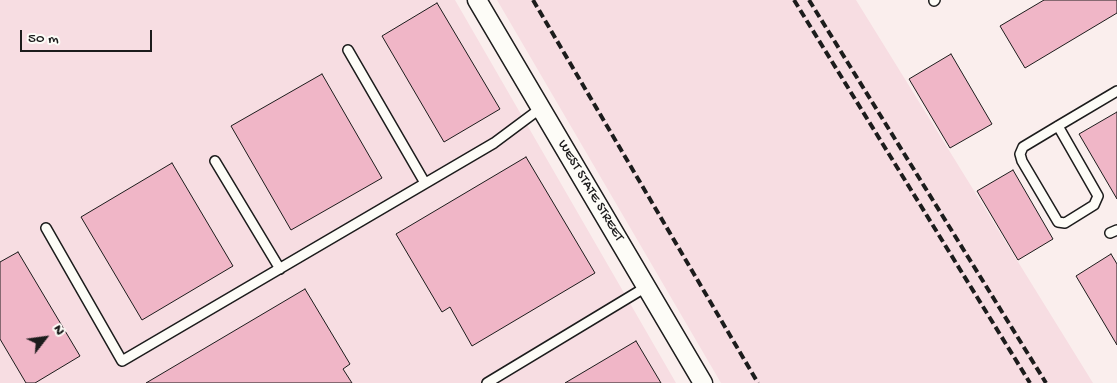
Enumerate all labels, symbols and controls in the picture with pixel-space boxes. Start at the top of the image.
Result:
scale bar [22,20,155,52]
text: 50 m [28,30,59,48]
street label: WEST STATE STREET [553,137,627,245]
north arrow [20,313,70,363]
text: N [49,322,68,338]

